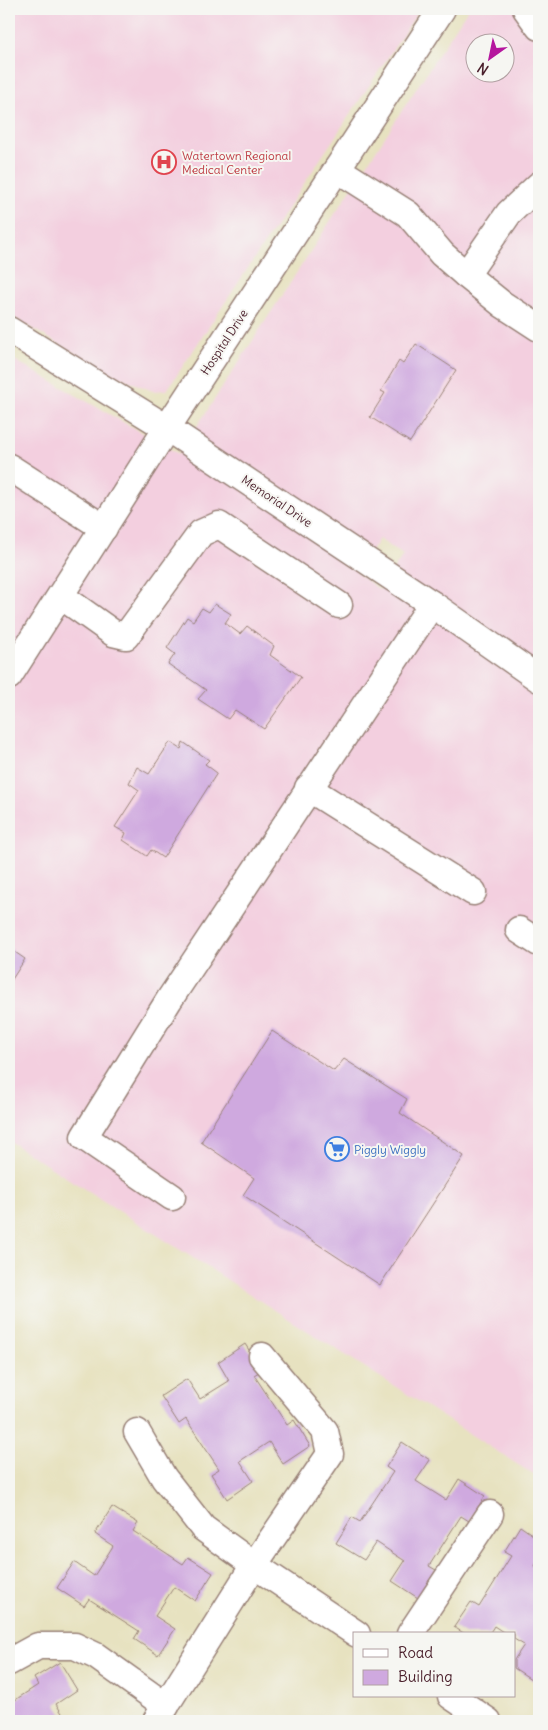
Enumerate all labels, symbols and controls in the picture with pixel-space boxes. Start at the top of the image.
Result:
north arrow [466,32,516,82]
text: N [474,59,492,79]
place label: Watertown Regional Medical Center [182,148,291,177]
hospital icon: Watertown Regional Medical Center [151,149,177,175]
street label: Hospital Drive [197,306,251,378]
street label: Memorial Drive [239,472,315,530]
supermarket icon: Piggly Wiggly [324,1136,350,1162]
place label: Piggly Wiggly [354,1142,426,1157]
legend [353,1632,516,1698]
text: Road [398,1643,433,1662]
text: Building [398,1667,453,1686]

